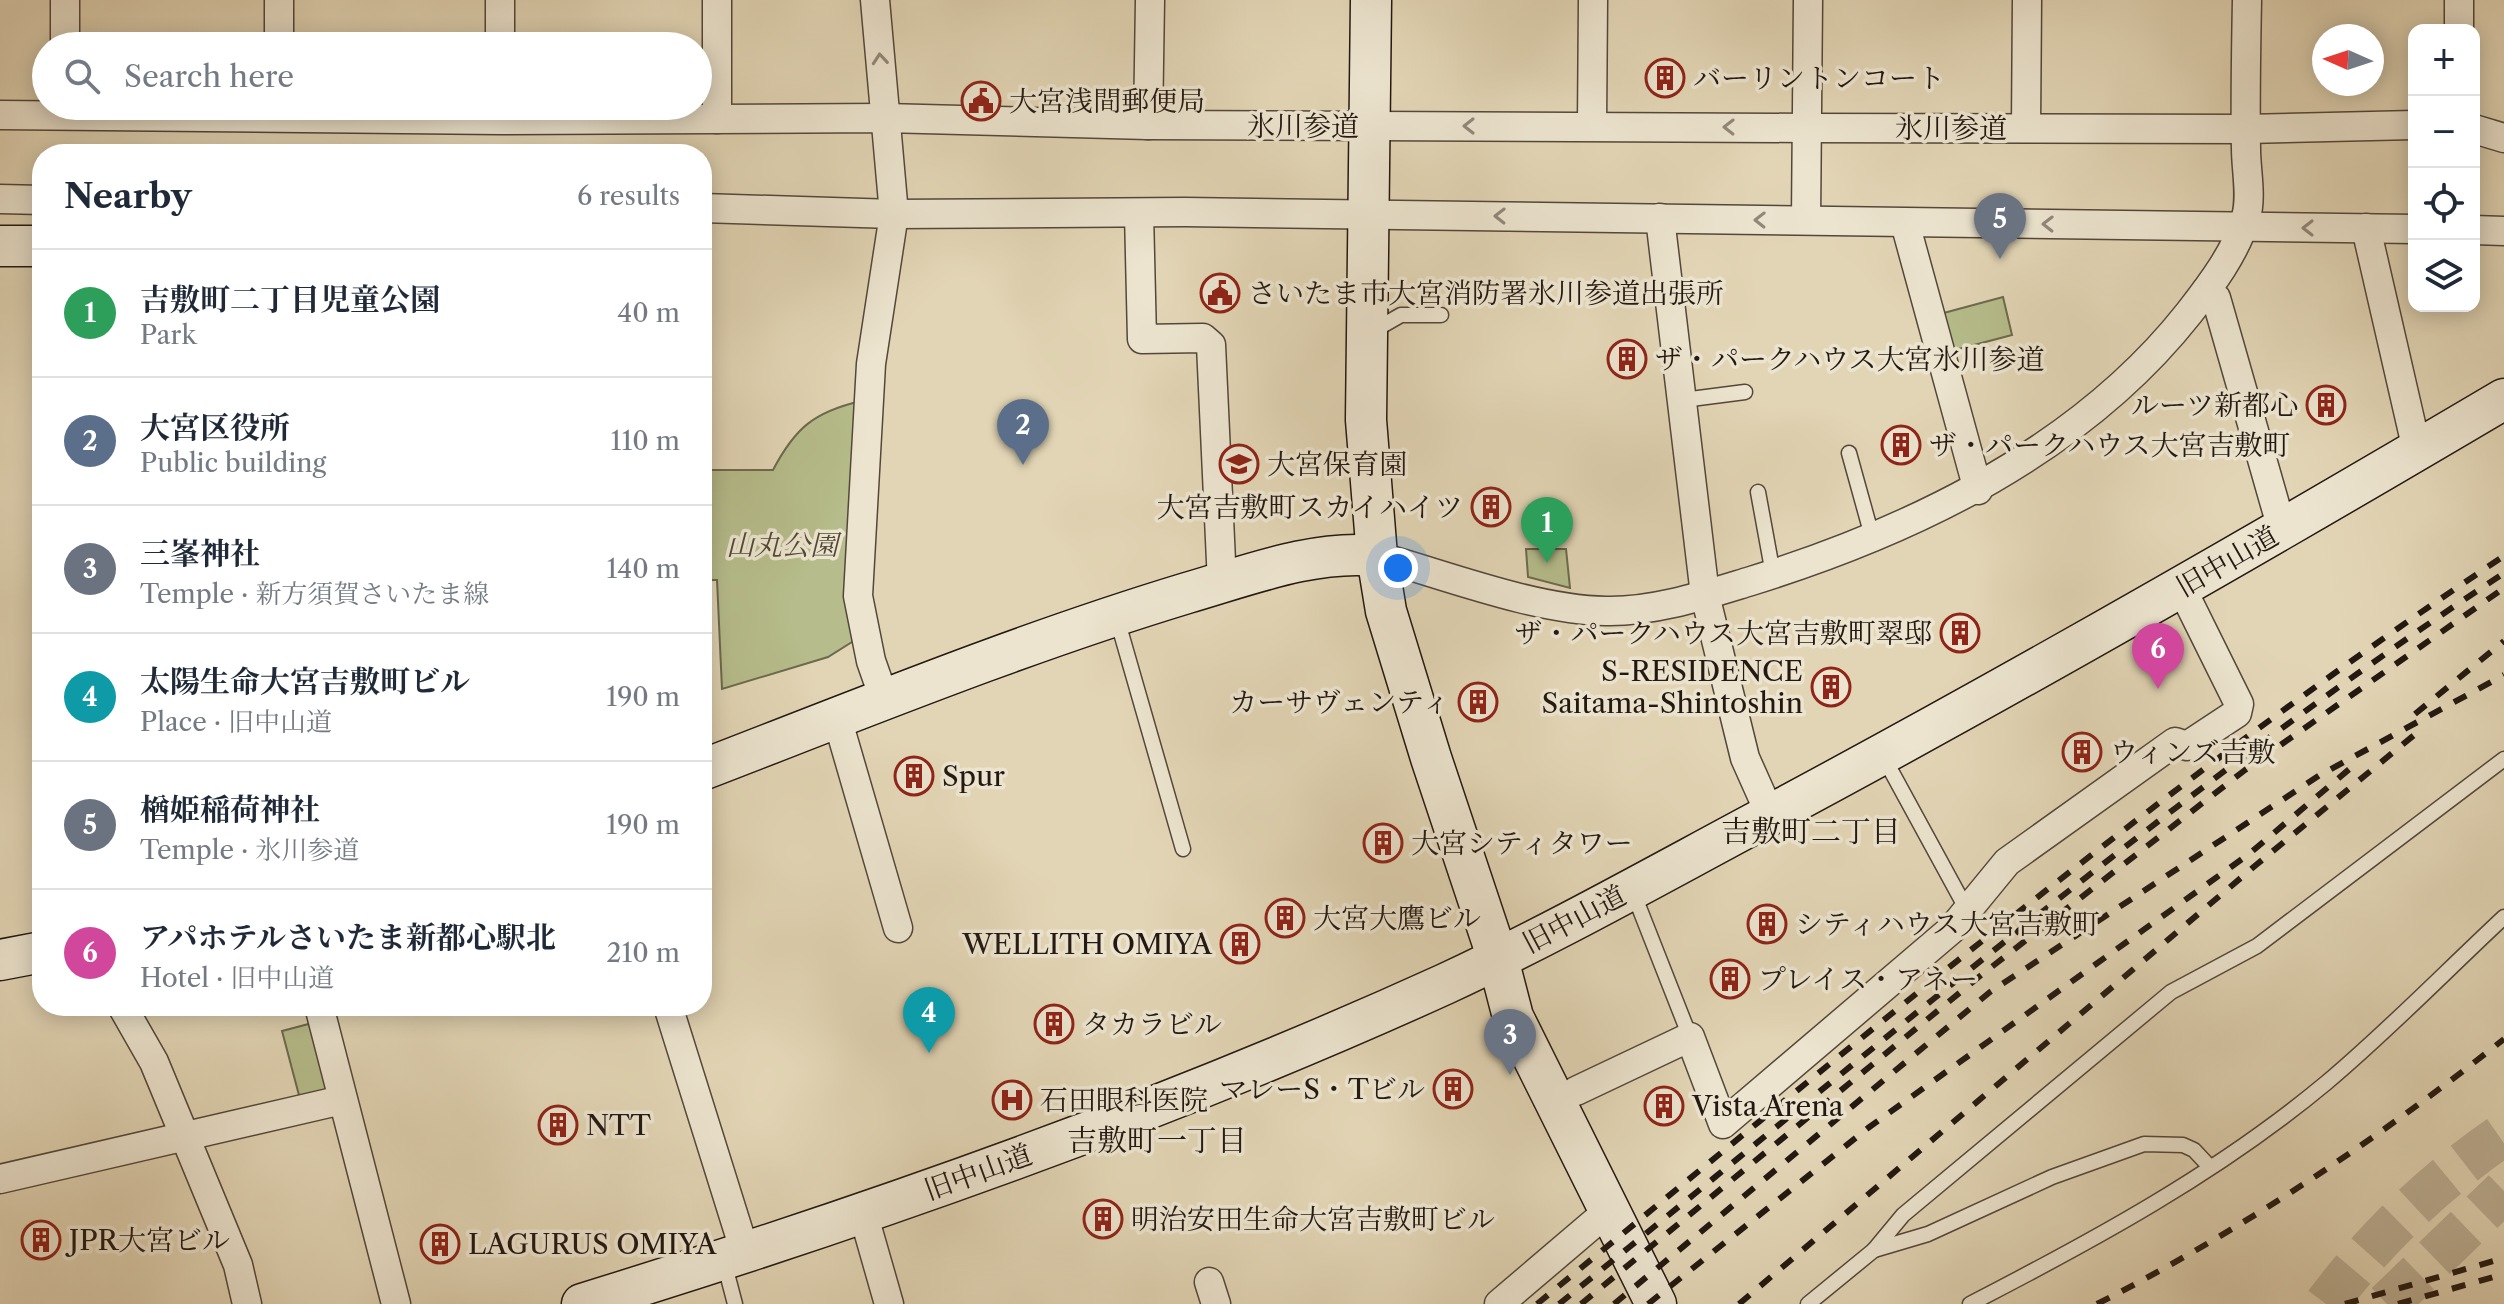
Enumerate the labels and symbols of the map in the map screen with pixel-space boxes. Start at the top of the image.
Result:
north arrow [2312,24,2384,96]
one-way arrow [872,52,889,65]
building icon: バーリントンコート [1644,57,1686,99]
place label: バーリントンコート [1693,61,1945,95]
public building icon: 大宮浅間郵便局 [960,80,1002,122]
place label: 大宮浅間郵便局 [1009,84,1205,118]
street label: 氷川参道 [1247,109,1359,143]
street label: 氷川参道 [1895,111,2007,145]
one-way arrow [1462,117,1475,135]
one-way arrow [1722,118,1735,136]
pin: 5 [1974,193,2026,259]
one-way arrow [1493,207,1506,225]
one-way arrow [1753,211,1766,229]
one-way arrow [2041,215,2054,233]
one-way arrow [2301,219,2314,237]
public building icon: さいたま市大宮消防署氷川参道出張所 [1199,272,1241,314]
place label: さいたま市大宮消防署氷川参道出張所 [1248,276,1724,310]
building icon: ザ・パークハウス大宮氷川参道 [1606,338,1648,380]
place label: ザ・パークハウス大宮氷川参道 [1655,342,2044,376]
building icon: ルーツ新都心 [2305,384,2347,426]
place label: ルーツ新都心 [2131,388,2298,422]
pin: 2 [997,399,1049,465]
building icon: ザ・パークハウス大宮吉敷町 [1880,424,1922,466]
place label: ザ・パークハウス大宮吉敷町 [1929,428,2290,462]
school or university icon: 大宮保育園 [1218,443,1260,485]
place label: 大宮保育園 [1267,447,1407,481]
building icon: 大宮吉敷町スカイハイツ [1470,486,1512,528]
place label: 大宮吉敷町スカイハイツ [1156,490,1463,524]
pin: 1 [1521,497,1573,563]
street label: 旧中山道 [2170,518,2284,604]
park label: 山丸公園 [726,528,842,562]
your location [1378,548,1418,588]
building icon: ザ・パークハウス大宮吉敷町翠邸 [1939,612,1981,654]
place label: ザ・パークハウス大宮吉敷町翠邸 [1515,616,1932,650]
pin: 6 [2132,623,2184,689]
place label: S-RESIDENCE Saitama-Shintoshin [1542,654,1803,720]
building icon: S-RESIDENCE Saitama-Shintoshin [1810,666,1852,708]
building icon: カーサヴェンティ [1457,681,1499,723]
place label: カーサヴェンティ [1229,685,1450,719]
building icon: ウィンズ吉敷 [2061,731,2103,773]
place label: ウィンズ吉敷 [2110,735,2275,769]
building icon: Spur [893,755,935,797]
place label: Spur [942,759,1005,793]
district label: 吉敷町二丁目 [1721,813,1901,850]
building icon: 大宮シティタワー [1362,822,1404,864]
place label: 大宮シティタワー [1411,826,1633,860]
street label: 旧中山道 [1517,878,1631,960]
building icon: 大宮大鷹ビル [1264,897,1306,939]
place label: 大宮大鷹ビル [1313,901,1481,935]
building icon: シティハウス大宮吉敷町 [1746,903,1788,945]
place label: シティハウス大宮吉敷町 [1795,907,2100,941]
building icon: WELLITH OMIYA [1219,923,1261,965]
place label: WELLITH OMIYA [961,927,1213,961]
building icon: プレイス・アネー [1709,958,1751,1000]
place label: プレイス・アネー [1758,962,1978,996]
pin: 4 [903,987,955,1053]
building icon: タカラビル [1033,1003,1075,1045]
place label: タカラビル [1082,1007,1222,1041]
pin: 3 [1484,1009,1536,1075]
building icon: マレーS・Tビル [1432,1068,1474,1110]
place label: マレーS・Tビル [1219,1072,1425,1106]
hospital icon: 石田眼科医院 [991,1079,1033,1121]
place label: 石田眼科医院 [1040,1083,1208,1117]
building icon: Vista Arena [1643,1085,1685,1127]
place label: Vista Arena [1691,1089,1844,1123]
building icon: NTT [537,1104,579,1146]
place label: NTT [586,1108,651,1142]
district label: 吉敷町一丁目 [1067,1122,1247,1159]
street label: 旧中山道 [920,1137,1036,1207]
building icon: 明治安田生命大宮吉敷町ビル [1082,1198,1124,1240]
place label: 明治安田生命大宮吉敷町ビル [1131,1202,1495,1236]
building icon: JPR大宮ビル [20,1219,62,1261]
place label: JPR大宮ビル [65,1223,230,1257]
building icon: LAGURUS OMIYA [419,1223,461,1265]
place label: LAGURUS OMIYA [468,1227,718,1261]

